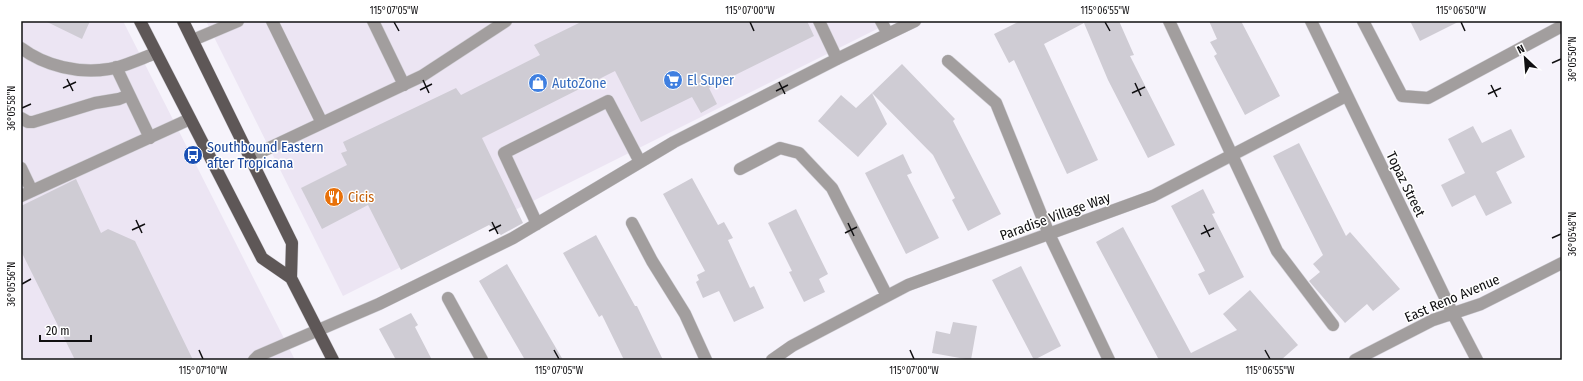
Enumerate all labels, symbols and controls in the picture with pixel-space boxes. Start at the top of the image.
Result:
text: 115°07'05"W [370,5,419,17]
text: 115°07'00"W [725,5,775,17]
text: 115°06'55"W [1081,5,1130,17]
text: 115°06'50"W [1436,5,1486,17]
text: 36°05'50"N [1567,36,1579,82]
north arrow [1505,38,1545,78]
text: N [1515,42,1527,57]
supermarket icon: El Super [662,69,684,91]
shop icon: AutoZone [527,72,549,94]
place label: El Super [687,72,734,89]
place label: AutoZone [552,75,606,92]
text: 36°05'58"N [6,86,18,130]
place label: Southbound Eastern after Tropicana [207,139,324,172]
bus stop icon: Southbound Eastern after Tropicana [182,144,204,166]
street label: Topaz Street [1382,149,1429,220]
restaurant icon: Cicis [323,186,345,208]
street label: Paradise Village Way [998,188,1113,244]
place label: Cicis [348,189,374,206]
text: 36°05'48"N [1567,212,1579,256]
text: 36°05'56"N [6,262,18,306]
street label: East Reno Avenue [1402,271,1502,326]
scale bar [40,317,91,343]
text: 20 m [46,324,70,338]
text: 115°07'10"W [179,365,228,377]
text: 115°07'05"W [535,365,584,377]
text: 115°07'00"W [889,365,939,377]
text: 115°06'55"W [1246,365,1295,377]

